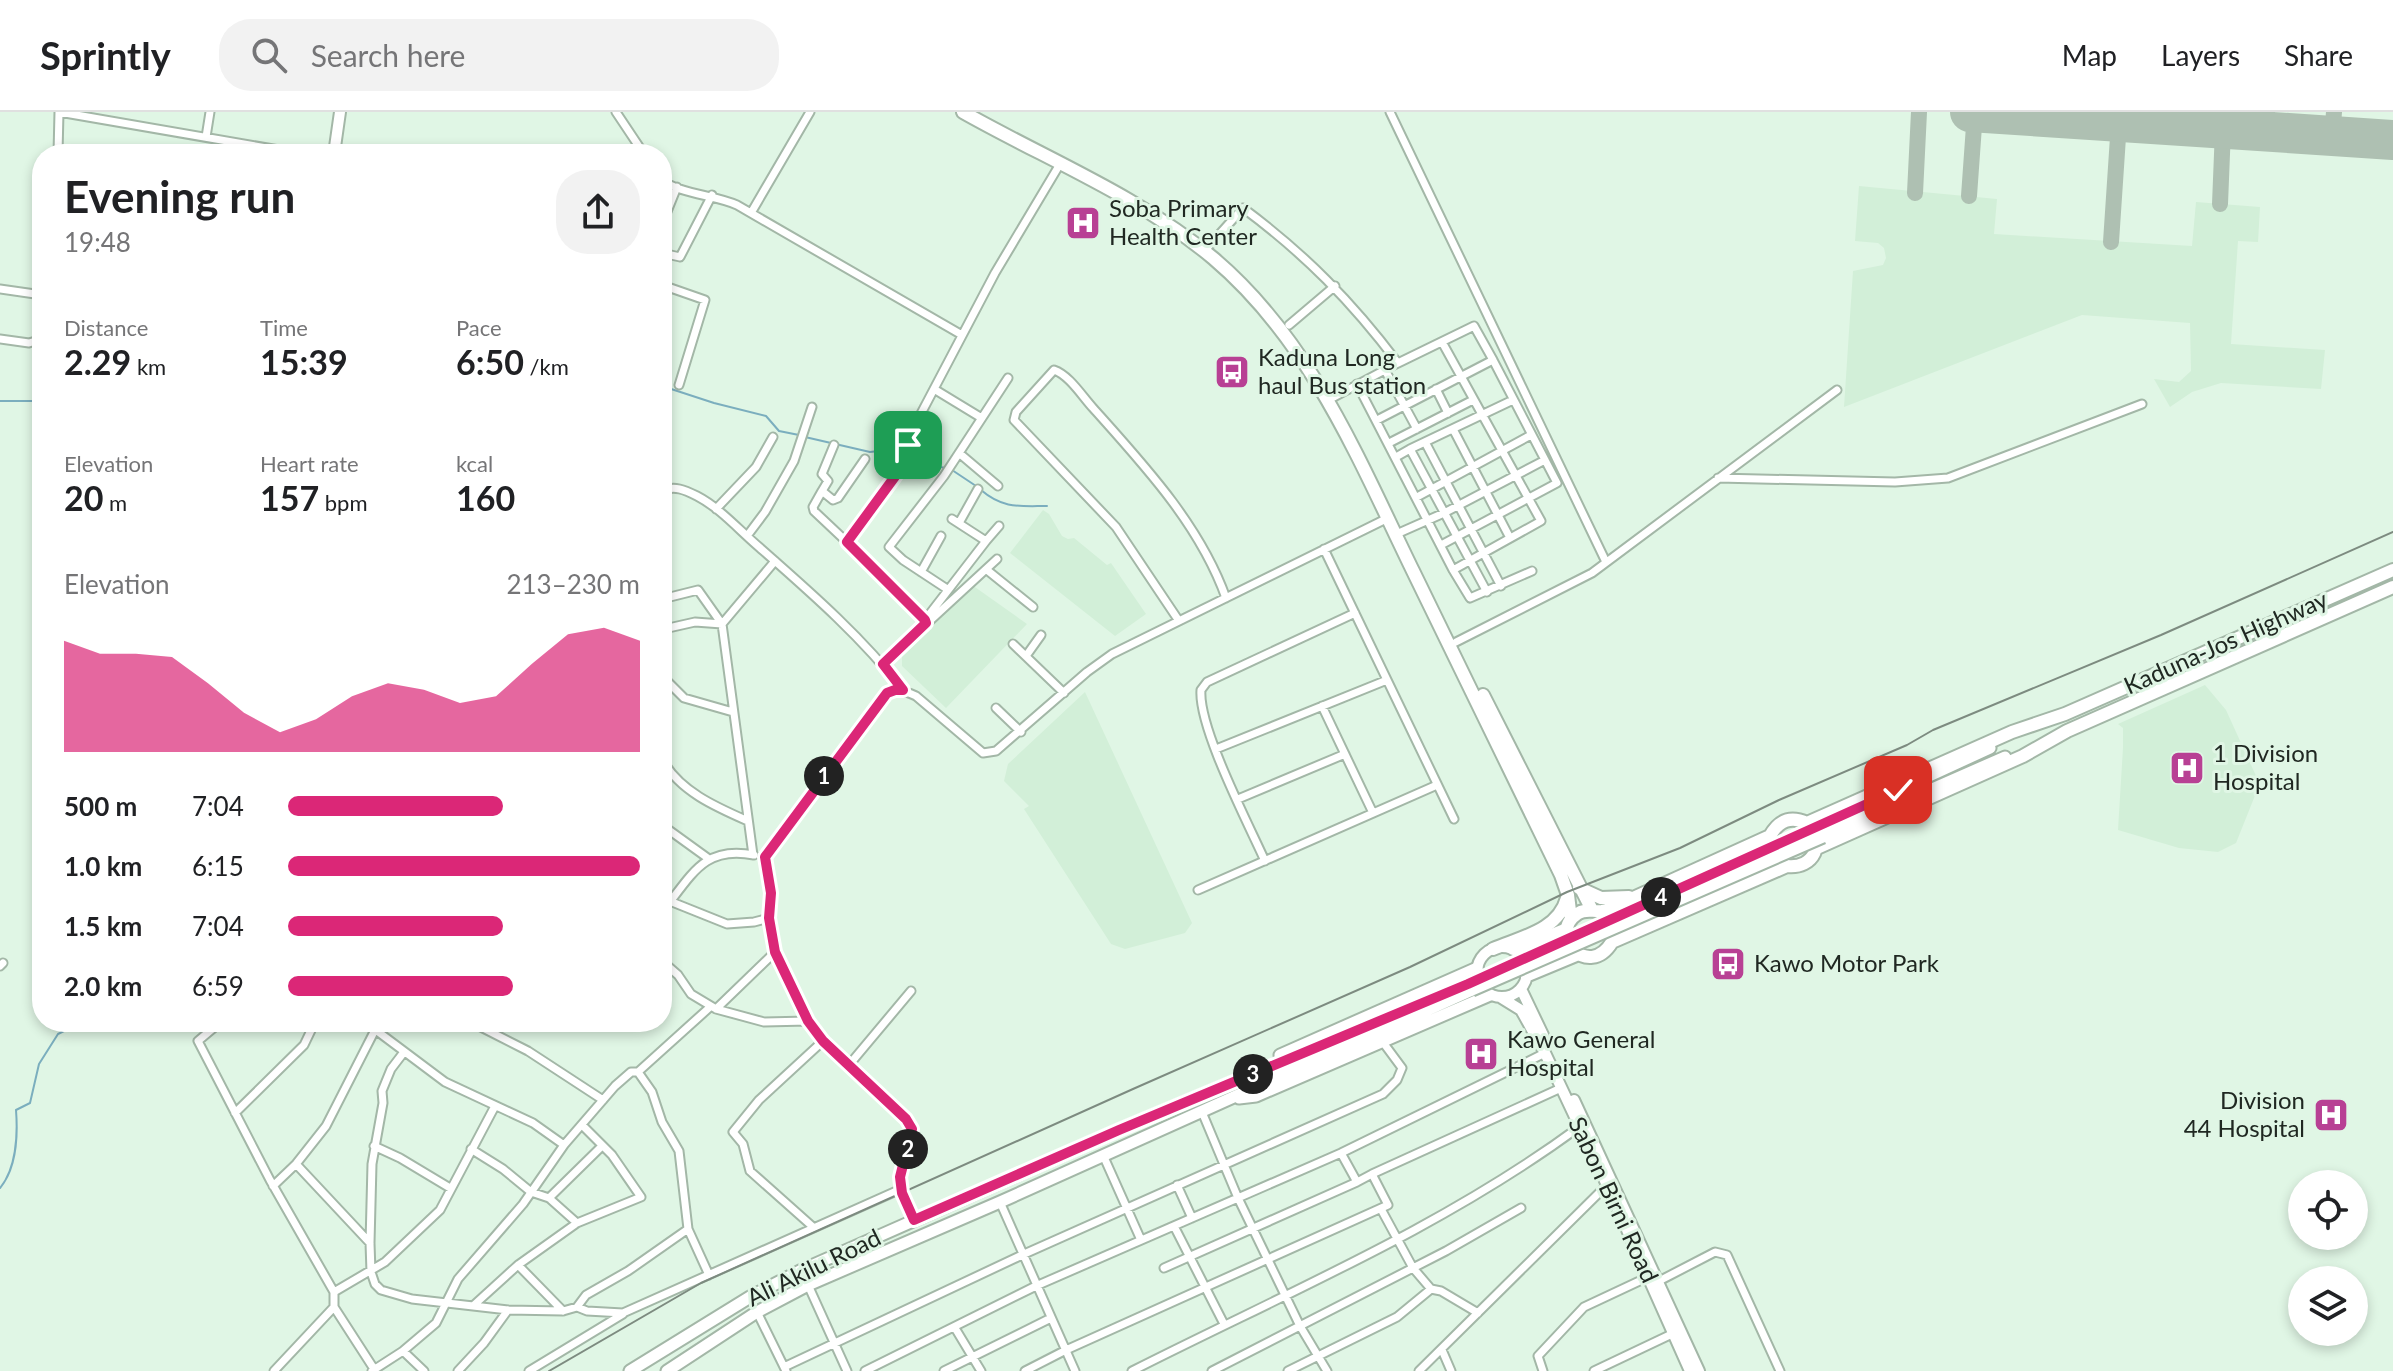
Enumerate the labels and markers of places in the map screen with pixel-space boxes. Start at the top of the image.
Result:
place label: Soba Primary Health Center [1109,193,1257,250]
hospital icon: Soba Primary Health Center [1064,204,1102,242]
place label: Kaduna Long haul Bus station [1258,342,1426,399]
bus stop icon: Kaduna Long haul Bus station [1213,353,1251,391]
pin [874,411,942,479]
place label: 1 Division Hospital [2213,738,2318,795]
hospital icon: 1 Division Hospital [2168,749,2206,787]
pin: 1 [804,756,844,796]
pin [1864,756,1932,824]
pin: 4 [1641,877,1681,917]
bus stop icon: Kawo Motor Park [1709,945,1747,983]
place label: Kawo Motor Park [1754,948,1940,977]
place label: Kawo General Hospital [1507,1024,1655,1081]
hospital icon: Kawo General Hospital [1462,1035,1500,1073]
pin: 3 [1233,1054,1273,1094]
place label: Division 44 Hospital [2184,1085,2305,1142]
hospital icon: Division 44 Hospital [2312,1096,2350,1134]
pin: 2 [888,1129,928,1169]

